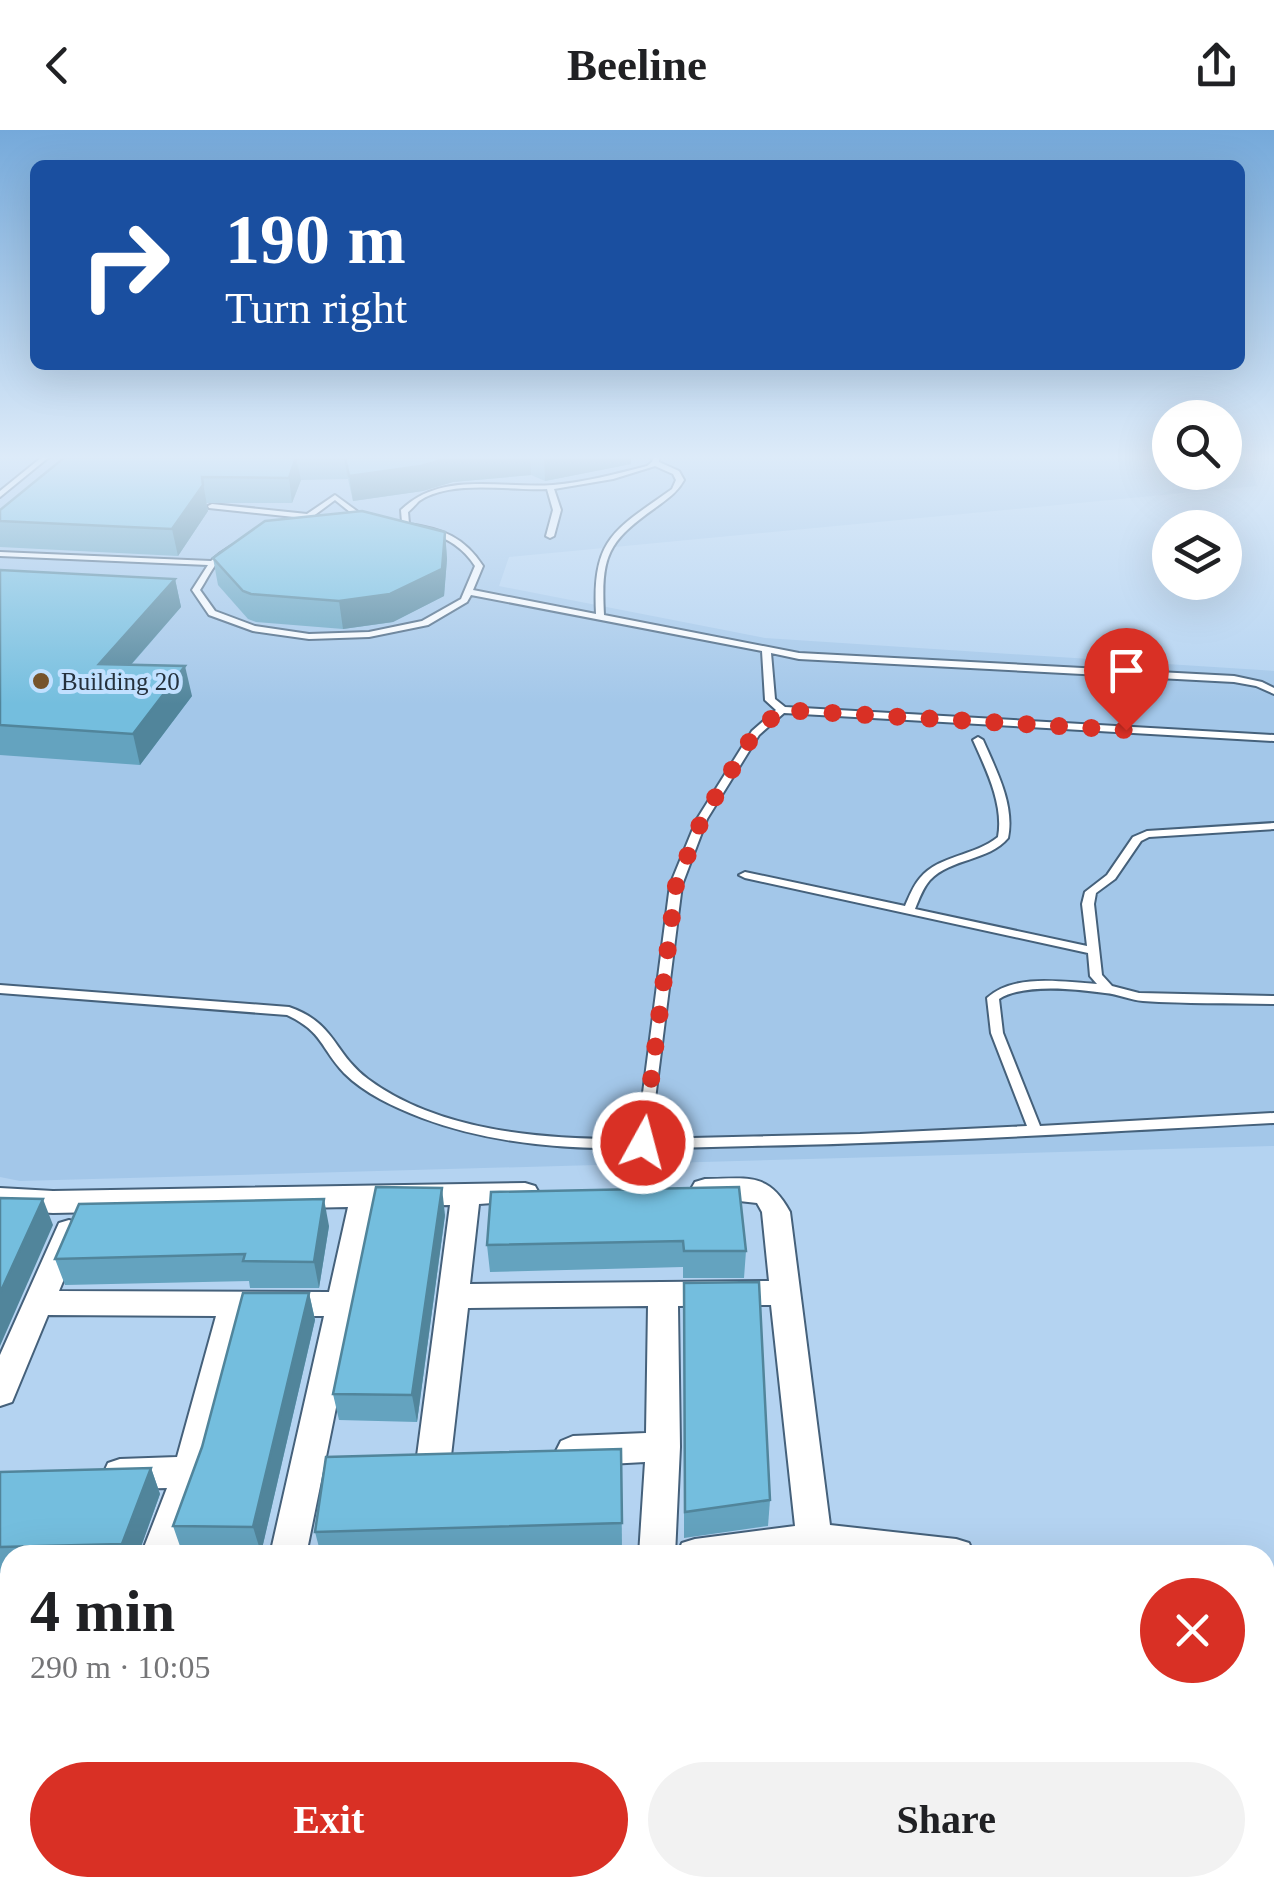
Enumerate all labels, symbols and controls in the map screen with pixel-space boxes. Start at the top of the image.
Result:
icon: back [30,38,85,93]
icon: share [1189,38,1244,93]
text: Beeline [567,40,707,90]
icon: right [60,200,190,330]
text: 190 m [225,201,406,278]
text: Turn right [225,283,407,333]
map controls [1152,400,1242,600]
button: search [1152,400,1242,490]
button: layers [1152,510,1242,600]
pin [1084,628,1169,731]
icon: arrive [1099,643,1154,698]
place label: Building 20 [61,668,180,695]
marker: Building 20 [30,670,52,692]
position arrow [591,1091,695,1195]
text: 4 min [30,1578,175,1644]
button: close [1140,1578,1245,1683]
text: 290 m · 10:05 [30,1649,210,1685]
button: Exit [30,1762,628,1877]
button: Share [648,1762,1245,1877]

